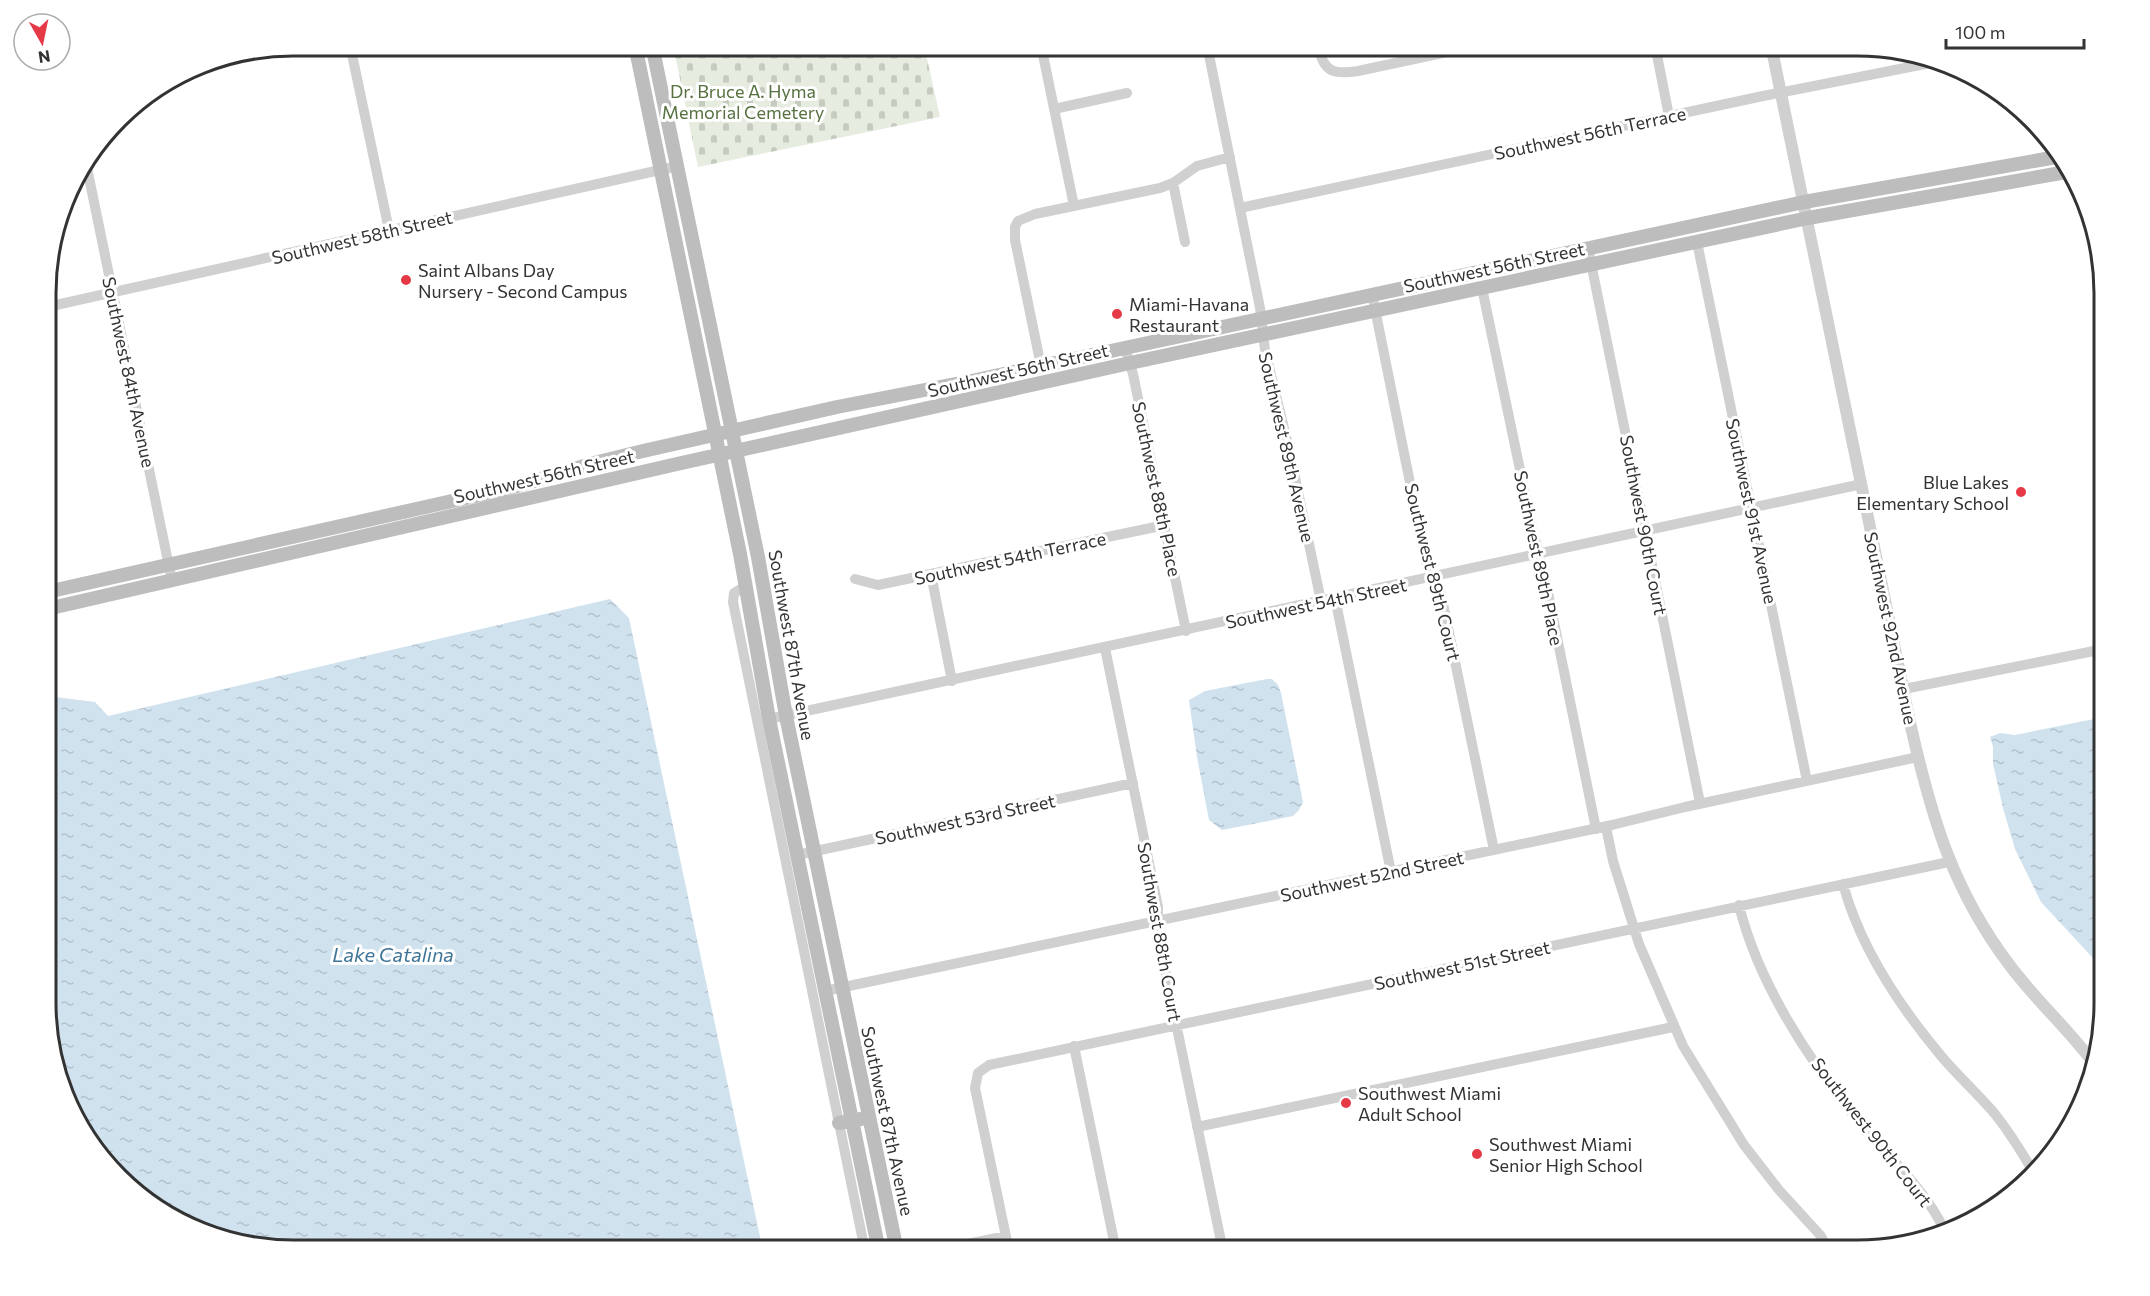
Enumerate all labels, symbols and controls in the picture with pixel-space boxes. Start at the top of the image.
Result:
north arrow [12,12,72,72]
scale bar [1946,12,2084,50]
text: 100 m [1955,21,2005,43]
text: N [37,47,52,68]
park label: Dr. Bruce A. Hyma Memorial Cemetery [662,80,824,123]
street label: Southwest 56th Terrace [1492,102,1688,164]
street label: Southwest 58th Street [270,206,454,268]
street label: Southwest 56th Street [1401,237,1587,297]
place label: Saint Albans Day Nursery - Second Campus [418,259,627,302]
marker: Saint Albans Day Nursery - Second Campus [399,273,413,287]
street label: Southwest 84th Avenue [98,275,160,469]
place label: Miami-Havana Restaurant [1129,293,1249,336]
marker: Miami-Havana Restaurant [1110,307,1124,321]
street label: Southwest 56th Street [926,339,1110,401]
street label: Southwest 89th Avenue [1254,350,1320,544]
street label: Southwest 88th Place [1128,400,1186,578]
street label: Southwest 91st Avenue [1722,416,1782,606]
street label: Southwest 90th Court [1616,433,1672,617]
street label: Southwest 56th Street [452,445,636,507]
street label: Southwest 89th Place [1510,469,1568,647]
place label: Blue Lakes Elementary School [1856,471,2009,514]
street label: Southwest 89th Court [1400,481,1466,663]
marker: Blue Lakes Elementary School [2014,485,2028,499]
street label: Southwest 54th Terrace [912,527,1108,589]
street label: Southwest 92nd Avenue [1860,530,1922,726]
street label: Southwest 87th Avenue [764,548,820,742]
street label: Southwest 54th Street [1223,573,1409,633]
street label: Southwest 53rd Street [873,789,1057,849]
street label: Southwest 88th Court [1133,840,1187,1024]
street label: Southwest 52nd Street [1278,846,1466,906]
street label: Southwest 51st Street [1372,936,1552,994]
water label: Lake Catalina [332,942,454,966]
street label: Southwest 87th Avenue [857,1024,919,1218]
street label: Southwest 90th Court [1807,1053,1937,1211]
place label: Southwest Miami Adult School [1358,1082,1501,1125]
marker: Southwest Miami Adult School [1339,1096,1353,1110]
place label: Southwest Miami Senior High School [1489,1133,1643,1176]
marker: Southwest Miami Senior High School [1470,1147,1484,1161]

